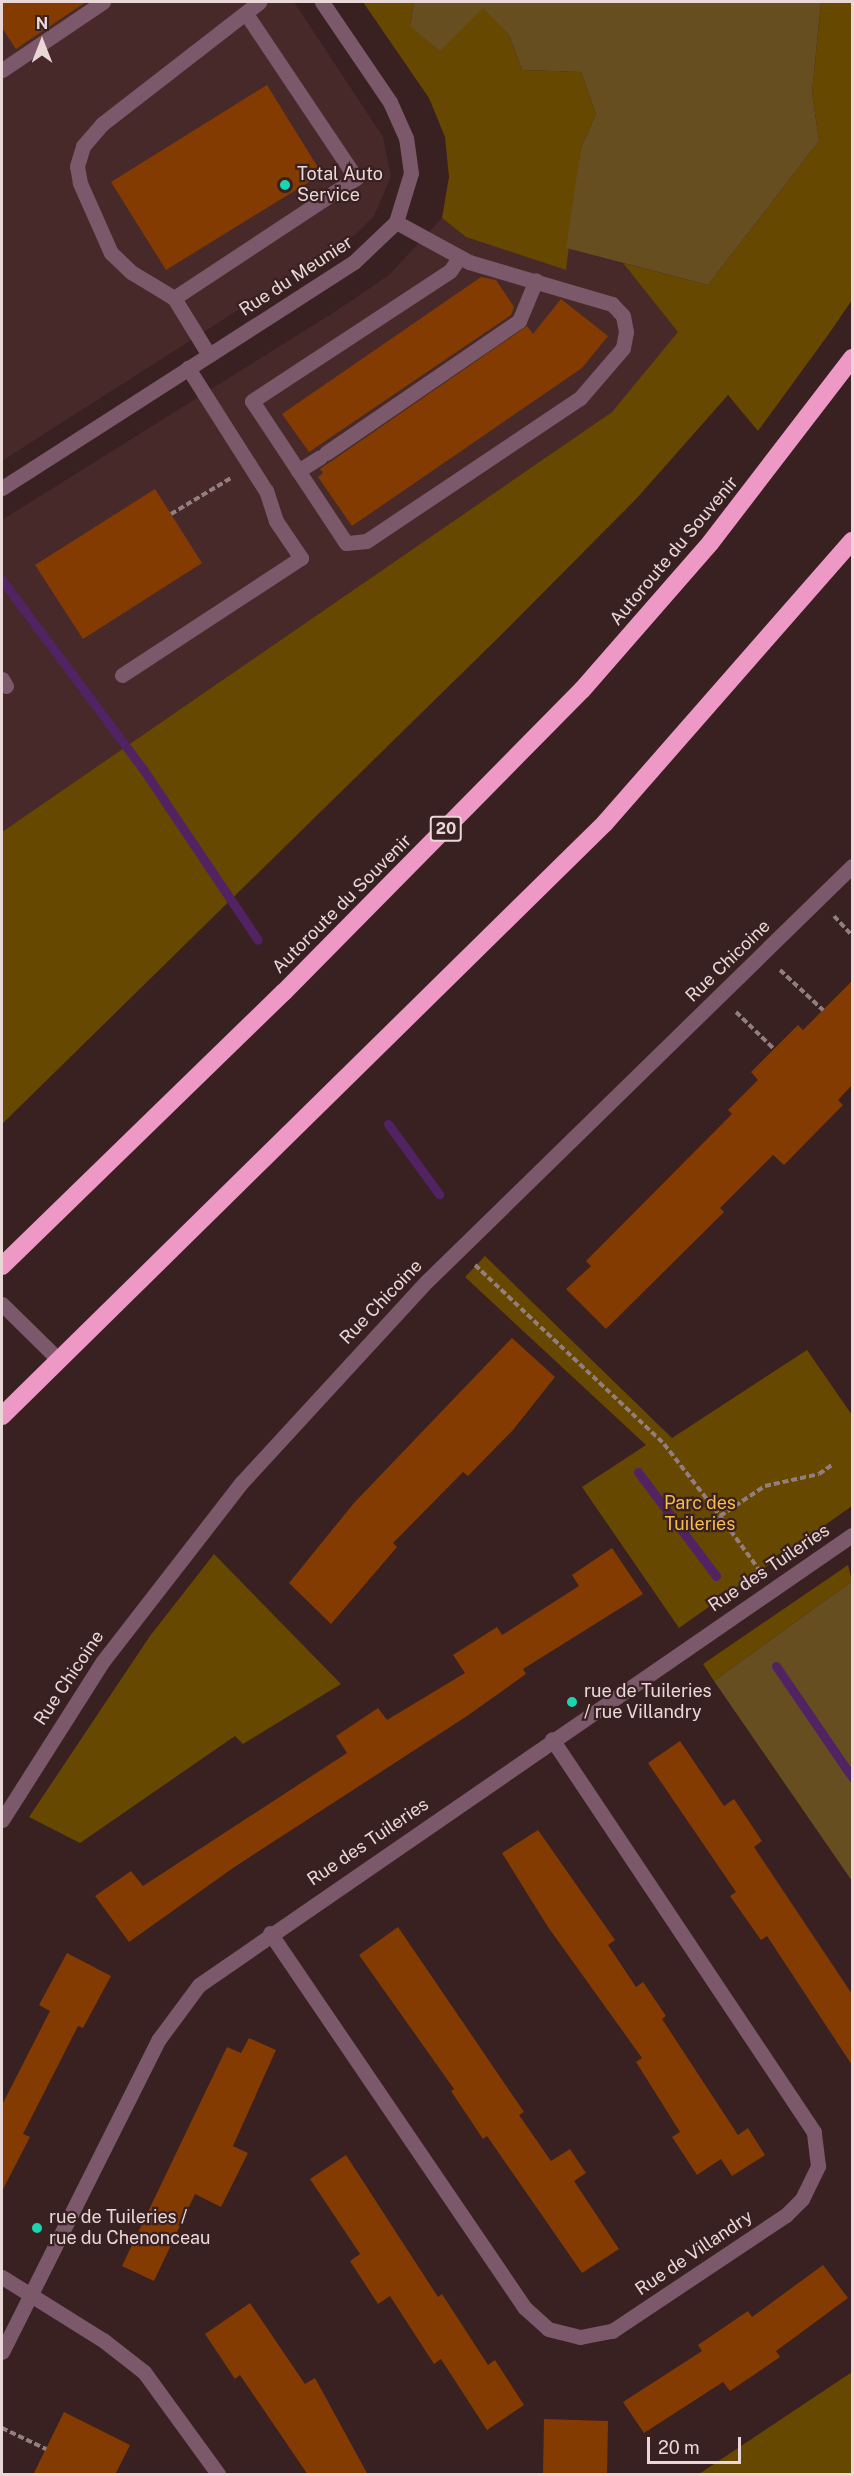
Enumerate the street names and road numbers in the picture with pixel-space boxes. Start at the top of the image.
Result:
street label: Rue du Meunier [235,231,357,321]
street label: Autoroute du Souvenir [605,472,743,630]
road number: 20 [430,816,462,842]
street label: Autoroute du Souvenir [268,830,416,978]
street label: Rue Chicoine [681,915,775,1007]
street label: Rue Chicoine [335,1255,427,1349]
street label: Rue des Tuileries [704,1519,834,1617]
street label: Rue Chicoine [29,1627,109,1729]
street label: Rue des Tuileries [303,1793,433,1891]
street label: Rue de Villandry [631,2206,757,2300]

